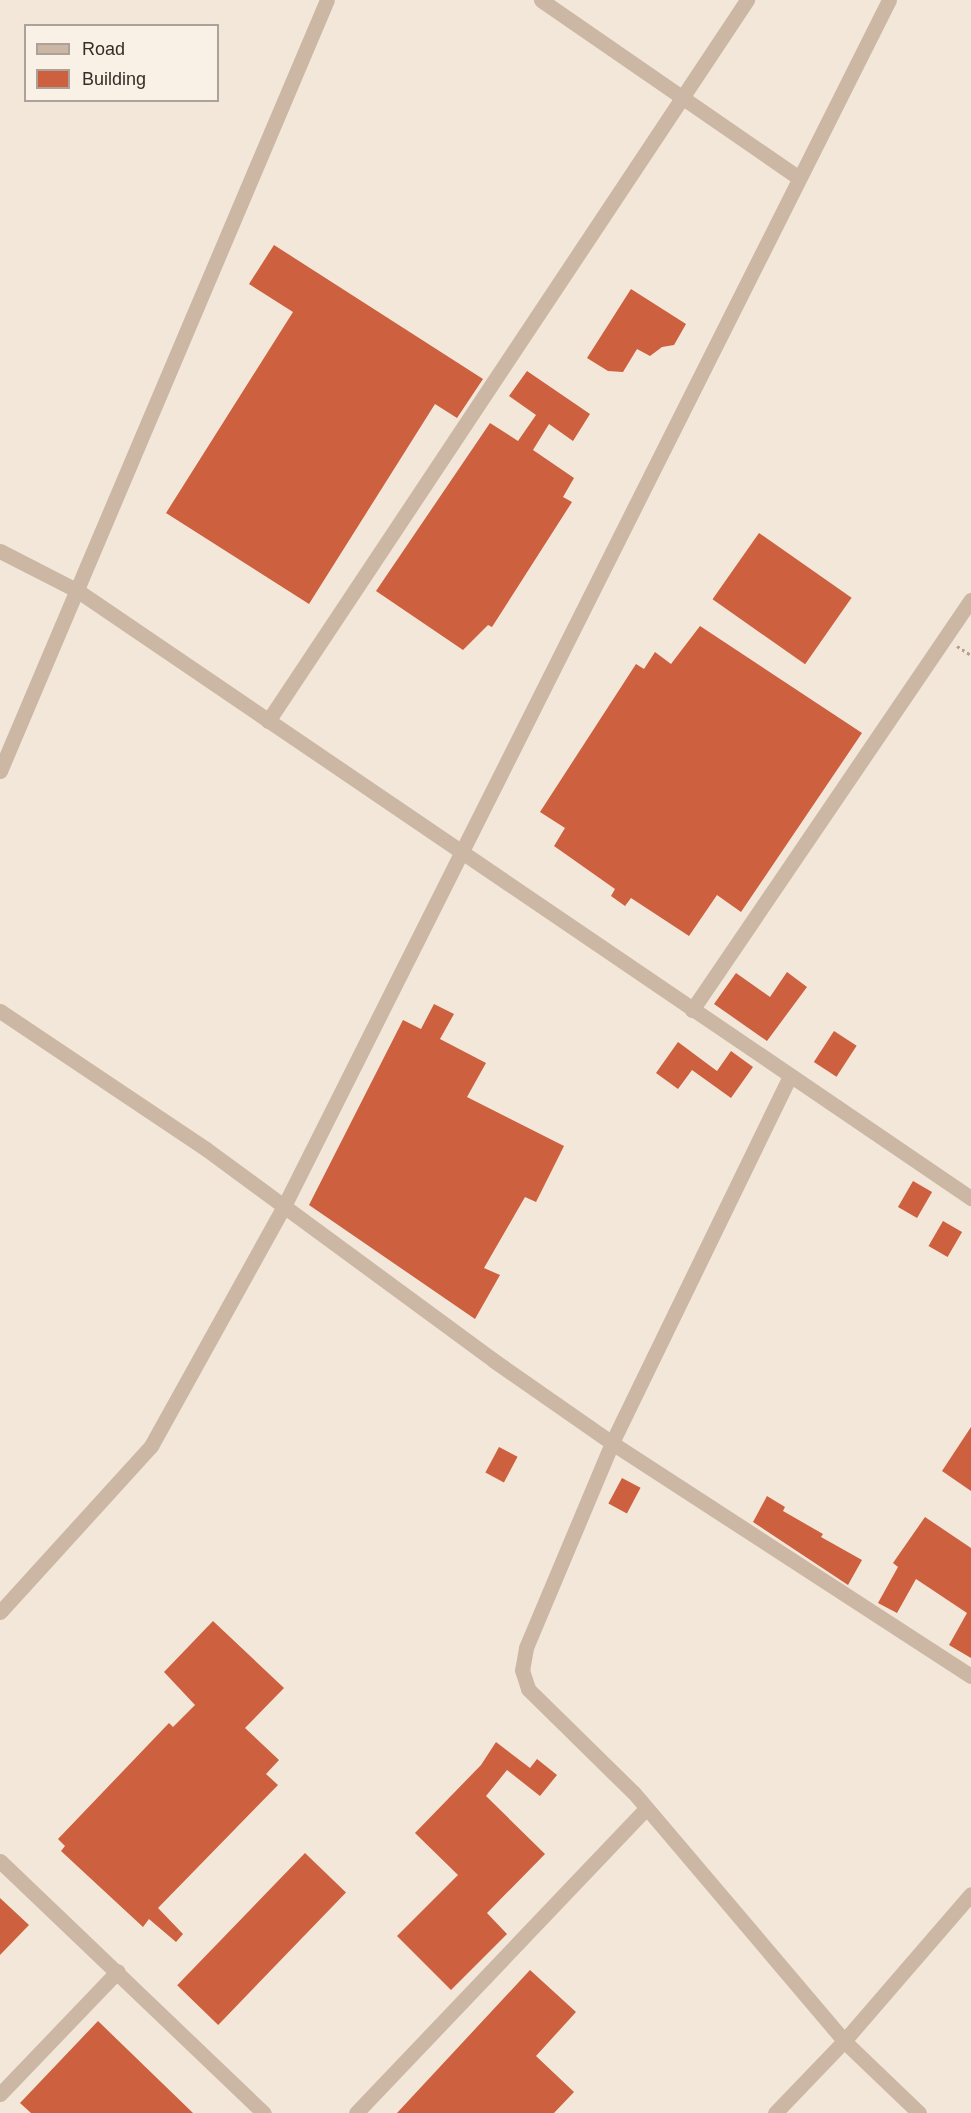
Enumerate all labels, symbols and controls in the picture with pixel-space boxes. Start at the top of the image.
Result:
legend [24,24,219,102]
text: Road [82,39,125,59]
text: Building [82,69,146,89]

